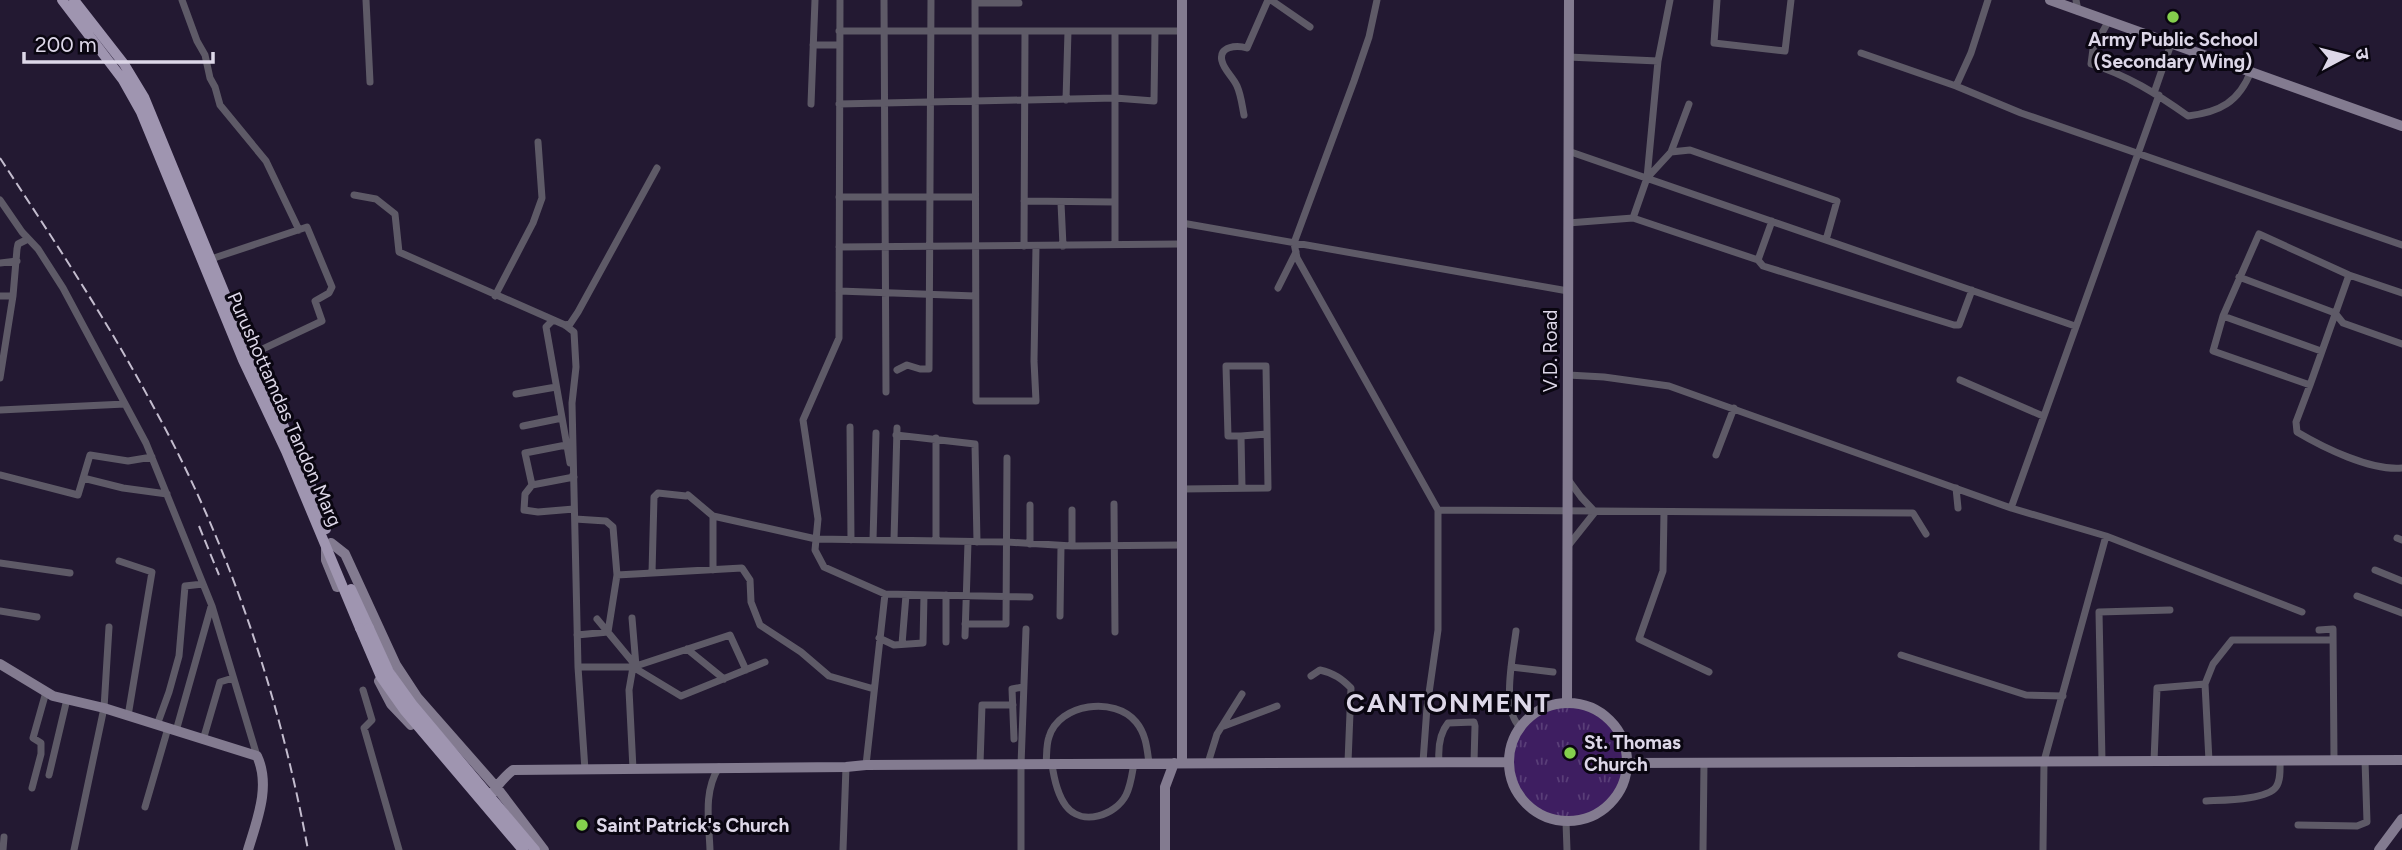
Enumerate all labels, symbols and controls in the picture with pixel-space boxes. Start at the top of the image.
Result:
marker: Army Public School (Secondary Wing) [2165,9,2181,25]
scale bar [24,21,214,65]
north arrow [2311,21,2381,91]
place label: Army Public School (Secondary Wing) [2088,28,2258,73]
text: 200 m [35,32,97,57]
text: उ [2350,47,2375,62]
street label: Purushottamdas Tandon Marg [222,289,347,530]
street label: V.D. Road [1539,310,1562,392]
district label: CANTONMENT [1346,687,1552,719]
place label: St. Thomas Church [1584,731,1681,776]
marker: St. Thomas Church [1562,745,1578,761]
place label: Saint Patrick's Church [596,814,789,837]
marker: Saint Patrick's Church [574,817,590,833]

